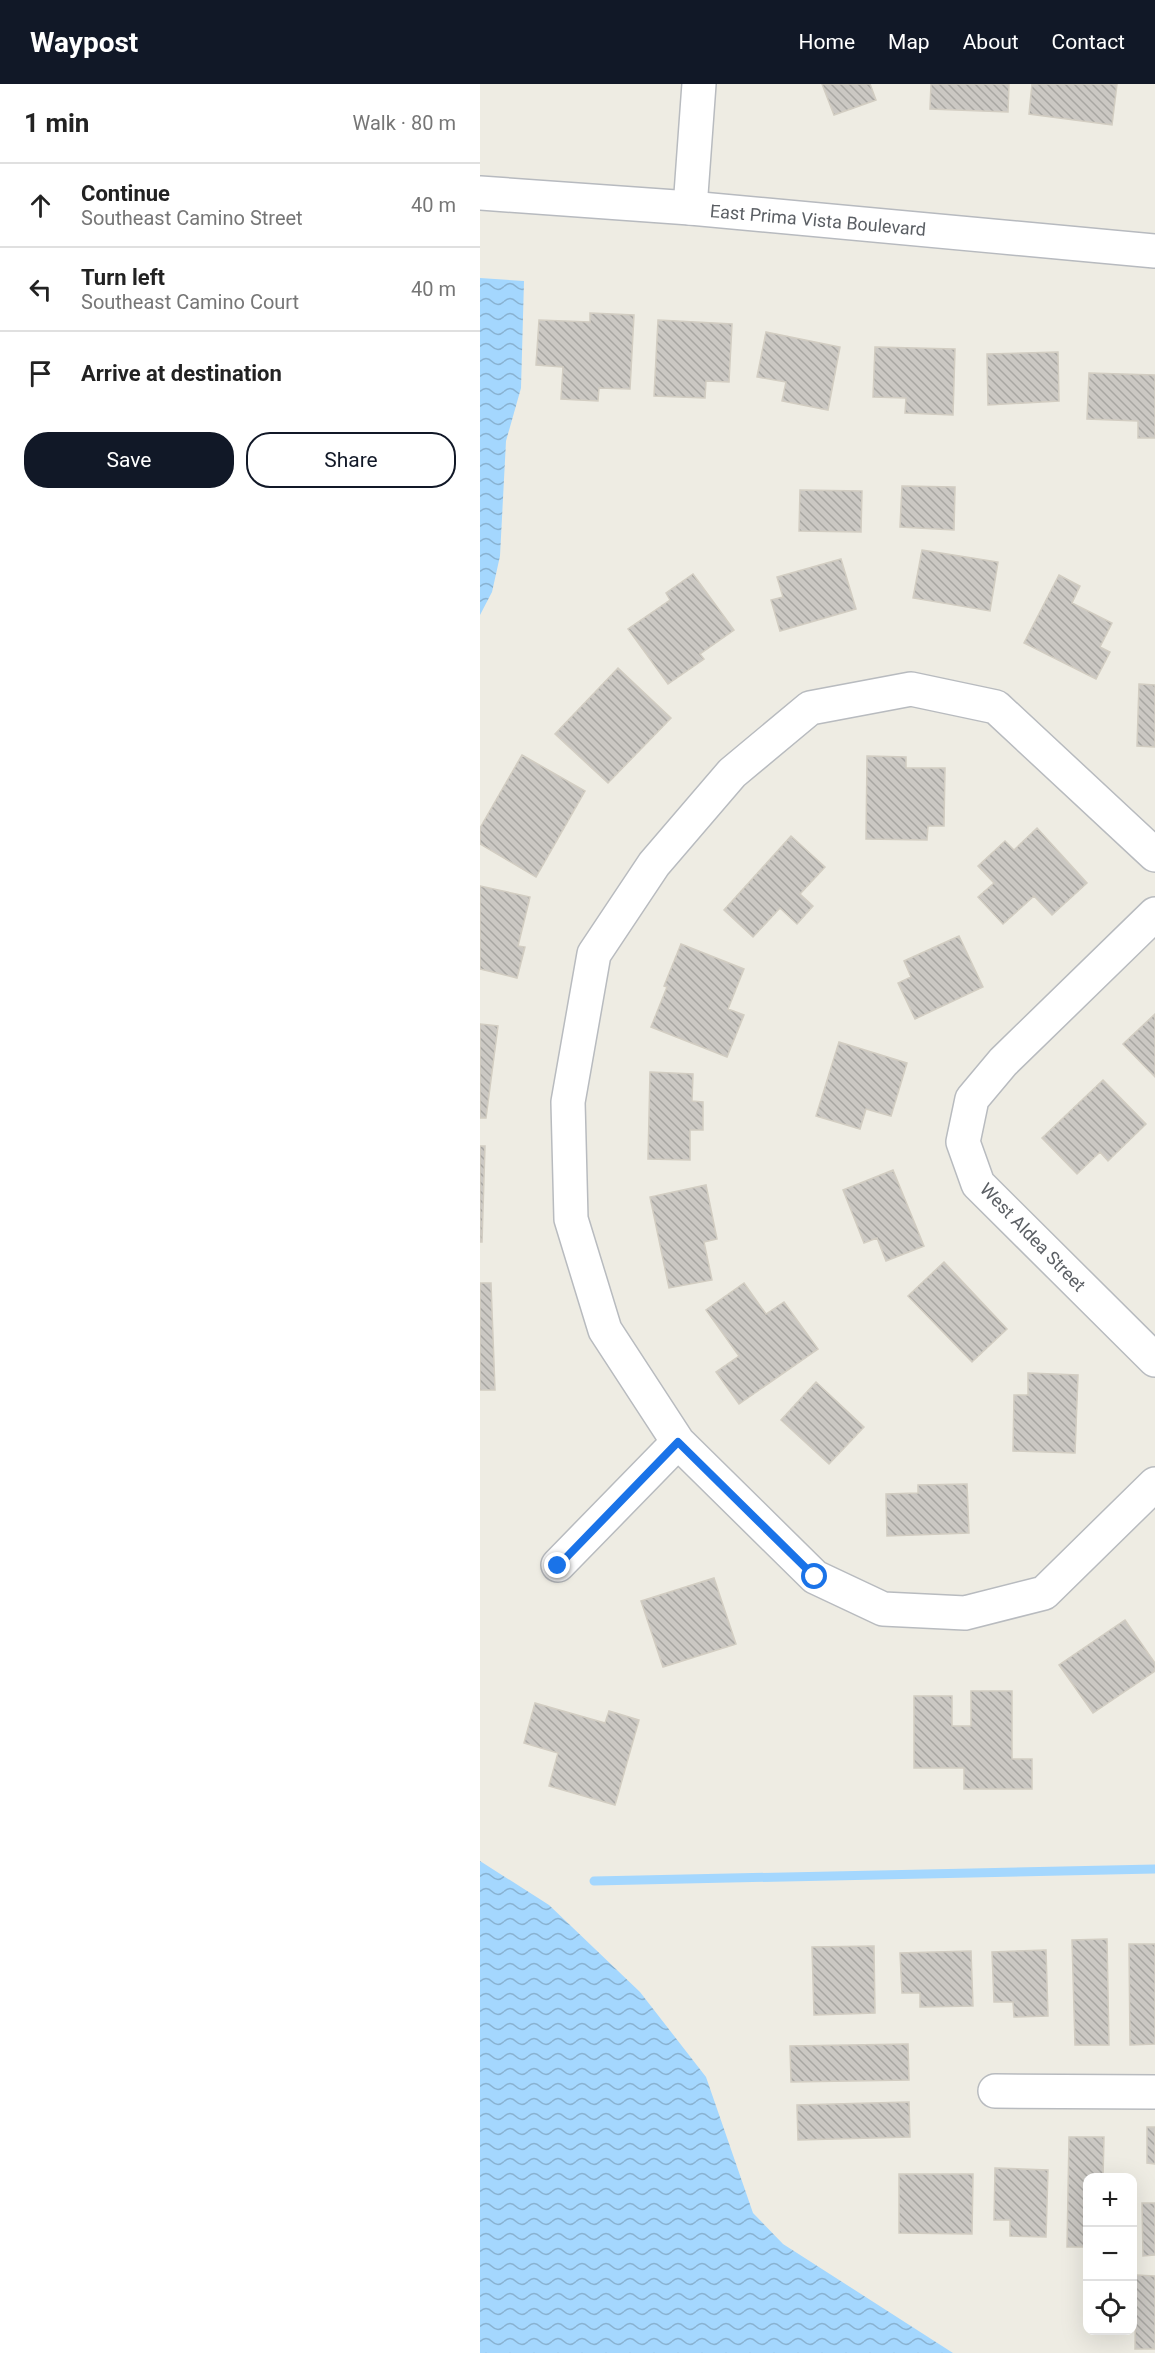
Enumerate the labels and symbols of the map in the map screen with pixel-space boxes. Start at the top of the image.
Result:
street label: East Prima Vista Boulevard [709,200,927,240]
street label: West Aldea Street [976,1178,1090,1296]
route end [544,1552,570,1578]
route start [801,1563,827,1589]

